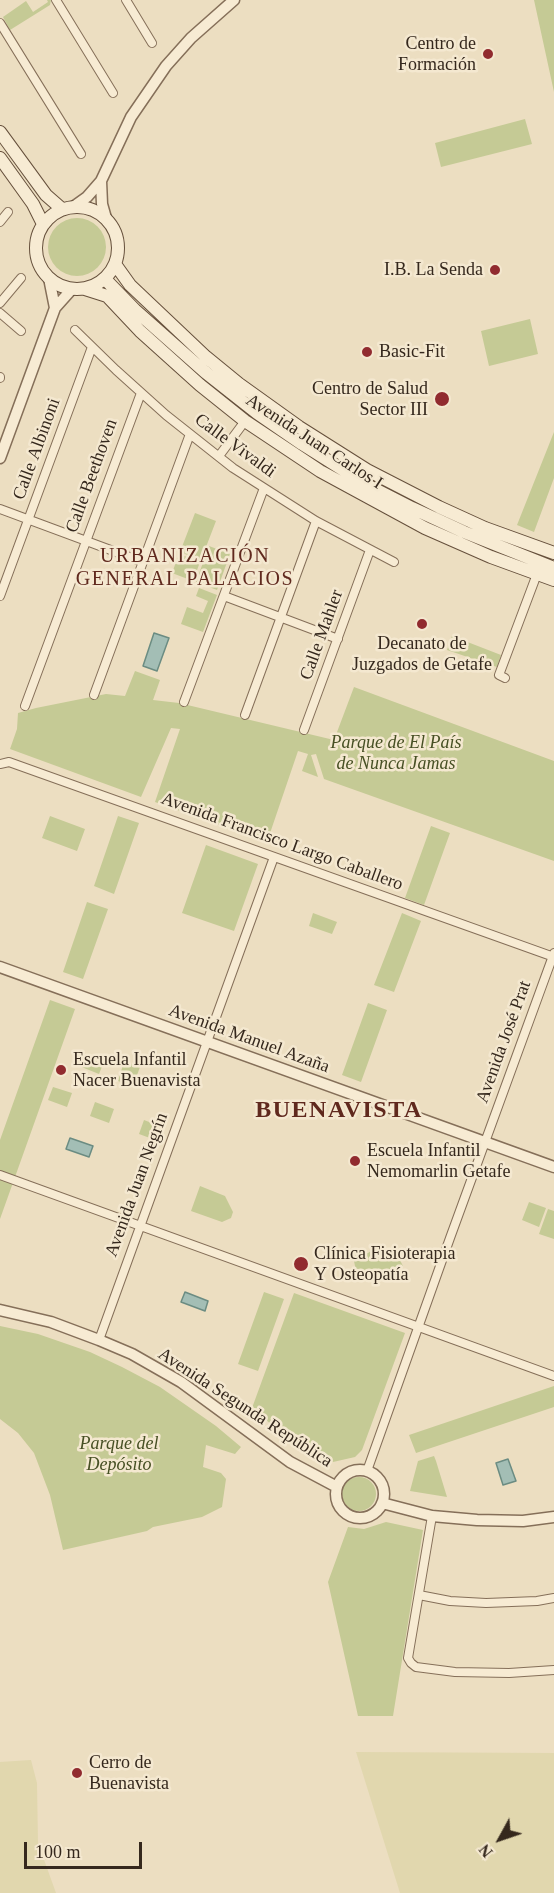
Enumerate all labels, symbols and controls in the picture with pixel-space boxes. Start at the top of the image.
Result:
place label: Centro de Formación [398,33,476,76]
marker: Centro de Formación [481,47,495,61]
place label: I.B. La Senda [384,259,483,281]
marker: I.B. La Senda [488,263,502,277]
place label: Basic-Fit [379,341,445,363]
marker: Basic-Fit [360,345,374,359]
place label: Centro de Salud Sector III [312,378,428,420]
street label: Avenida Juan Carlos I [241,390,387,494]
marker: Centro de Salud Sector III [433,390,451,408]
street label: Calle Albinoni [9,395,65,503]
street label: Calle Vivaldi [190,409,280,483]
street label: Calle Beethoven [61,416,123,536]
district label: URBANIZACIÓN GENERAL PALACIOS [76,545,294,592]
street label: Calle Mahler [296,587,348,683]
marker: Decanato de Juzgados de Getafe [415,617,429,631]
place label: Decanato de Juzgados de Getafe [352,633,492,676]
park label: Parque de El País de Nunca Jamas [331,732,461,774]
street label: Avenida Francisco Largo Caballero [158,788,406,896]
street label: Avenida José Prat [472,978,536,1106]
street label: Avenida Manuel Azaña [166,1000,332,1078]
place label: Escuela Infantil Nacer Buenavista [73,1049,200,1092]
marker: Escuela Infantil Nacer Buenavista [54,1063,68,1077]
district label: BUENAVISTA [255,1097,423,1125]
street label: Avenida Juan Negrín [101,1110,173,1260]
place label: Escuela Infantil Nemomarlin Getafe [367,1140,510,1182]
marker: Escuela Infantil Nemomarlin Getafe [348,1154,362,1168]
place label: Clínica Fisioterapia Y Osteopatía [314,1243,455,1286]
marker: Clínica Fisioterapia Y Osteopatía [292,1255,310,1273]
street label: Avenida Segunda República [154,1343,336,1473]
park label: Parque del Depósito [80,1433,158,1476]
place label: Cerro de Buenavista [89,1752,169,1794]
marker: Cerro de Buenavista [70,1766,84,1780]
north arrow [470,1809,530,1869]
scale bar [27,1830,146,1868]
text: N [476,1841,496,1861]
text: 100 m [35,1842,81,1862]

